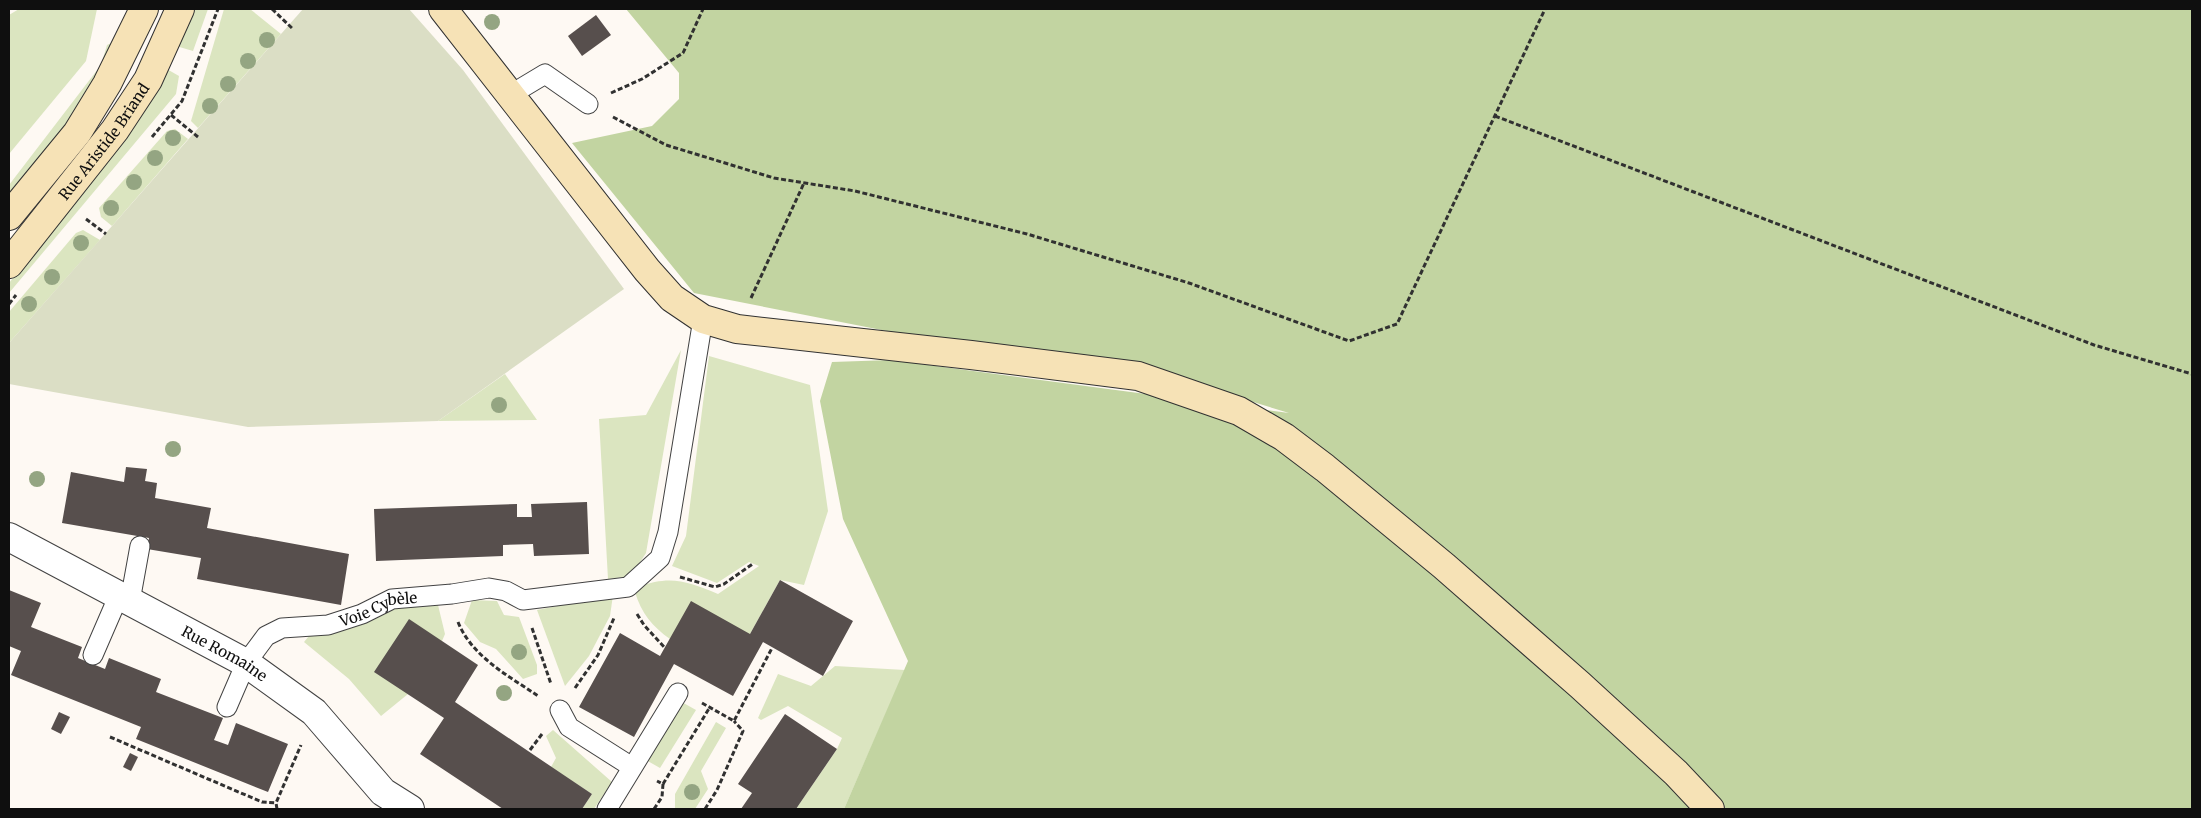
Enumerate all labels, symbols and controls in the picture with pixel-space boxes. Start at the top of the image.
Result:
street label: Rue Aristide Briand [54,79,153,203]
street label: Voie Cybèle [336,587,418,630]
street label: Rue Romaine [179,621,272,685]

